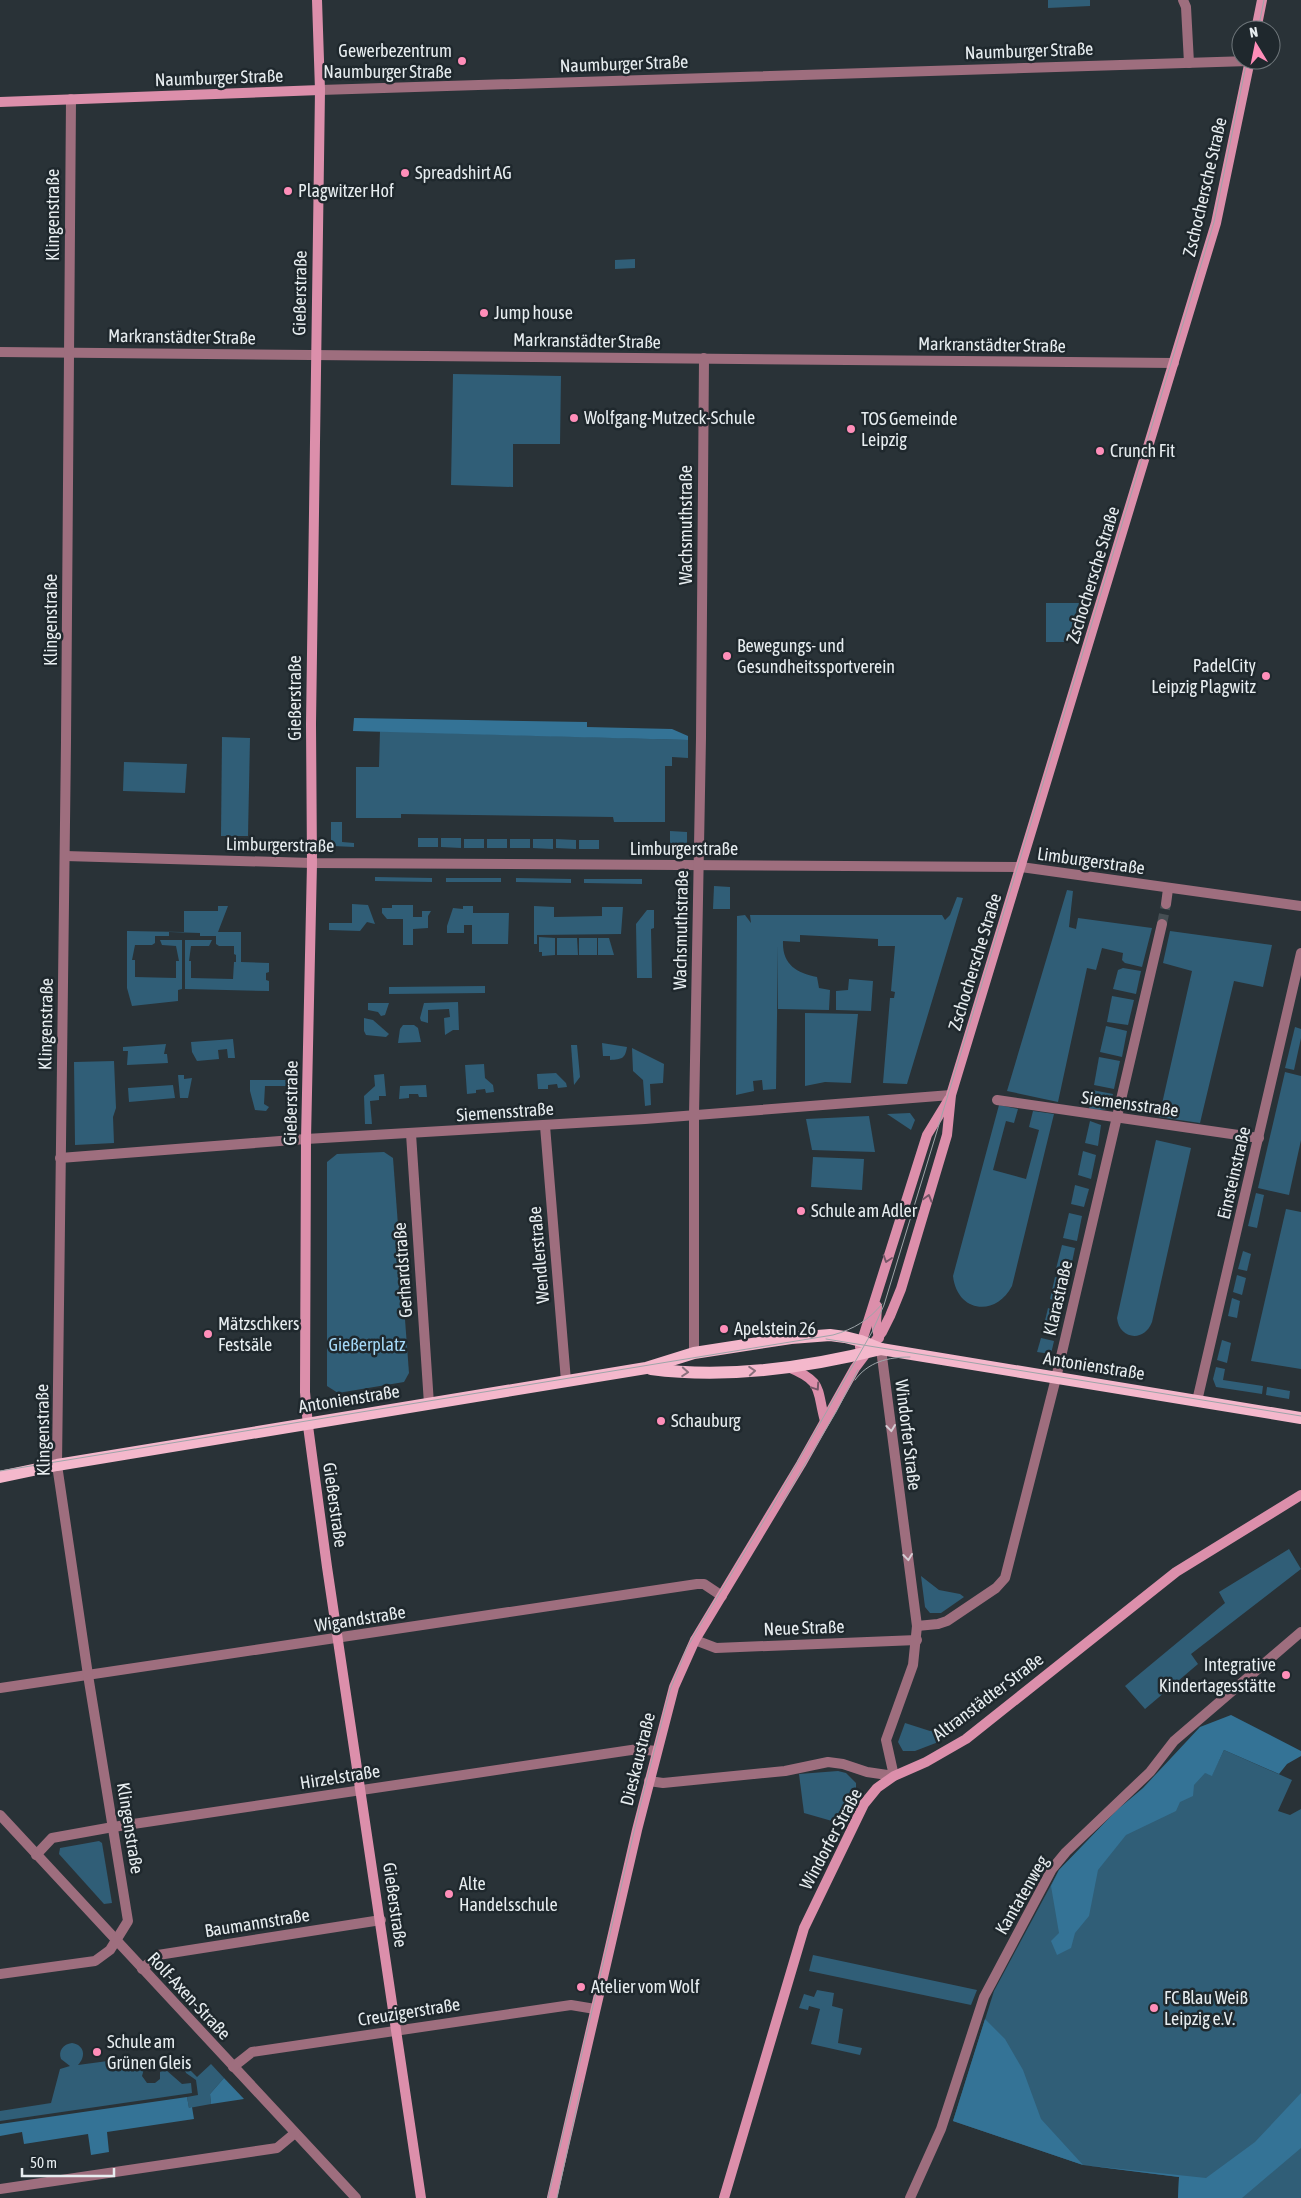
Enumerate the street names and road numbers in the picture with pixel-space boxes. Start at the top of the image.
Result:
street label: Naumburger Straße [964,38,1094,63]
street label: Naumburger Straße [559,51,689,76]
street label: Naumburger Straße [154,65,284,90]
street label: Zschochersche Straße [1178,115,1231,259]
street label: Klingenstraße [42,169,63,261]
street label: Gießerstraße [288,250,311,336]
street label: Markranstädter Straße [108,325,256,348]
street label: Markranstädter Straße [513,329,661,352]
street label: Markranstädter Straße [918,333,1066,356]
street label: Wachsmuthstraße [675,465,696,585]
street label: Zschochersche Straße [1062,504,1123,646]
street label: Klingenstraße [40,574,61,666]
street label: Gießerstraße [284,655,305,741]
street label: Limburgerstraße [226,833,334,856]
street label: Limburgerstraße [630,838,738,859]
street label: Limburgerstraße [1036,843,1146,878]
street label: Wachsmuthstraße [669,870,692,990]
street label: Zschochersche Straße [944,891,1005,1033]
street label: Klingenstraße [34,978,57,1070]
street label: Gießerstraße [279,1060,302,1146]
street label: Siemensstraße [1080,1086,1180,1121]
street label: Siemensstraße [456,1098,554,1125]
street label: Einsteinstraße [1213,1125,1254,1221]
street label: Wendlerstraße [524,1206,553,1305]
street label: Gerhardstraße [389,1222,416,1318]
street label: Klarastraße [1039,1258,1076,1338]
street label: Antonienstraße [1042,1347,1146,1384]
street label: Windorfer Straße [891,1378,926,1492]
street label: Antonienstraße [297,1380,401,1417]
street label: Klingenstraße [31,1384,54,1476]
street label: Gießerstraße [319,1461,352,1549]
street label: Wigandstraße [313,1601,407,1636]
street label: Neue Straße [763,1616,845,1639]
street label: Altranstädter Straße [928,1648,1047,1745]
street label: Dieskaustraße [616,1710,659,1808]
street label: Hirzelstraße [298,1760,381,1793]
street label: Klingenstraße [113,1781,148,1875]
street label: Windorfer Straße [795,1785,866,1893]
street label: Kantatenweg [991,1851,1053,1938]
street label: Gießerstraße [379,1861,412,1949]
street label: Baumannstraße [203,1904,311,1941]
street label: Rolf-Axen-Straße [144,1948,235,2044]
street label: Creuzigerstraße [356,1993,462,2030]

